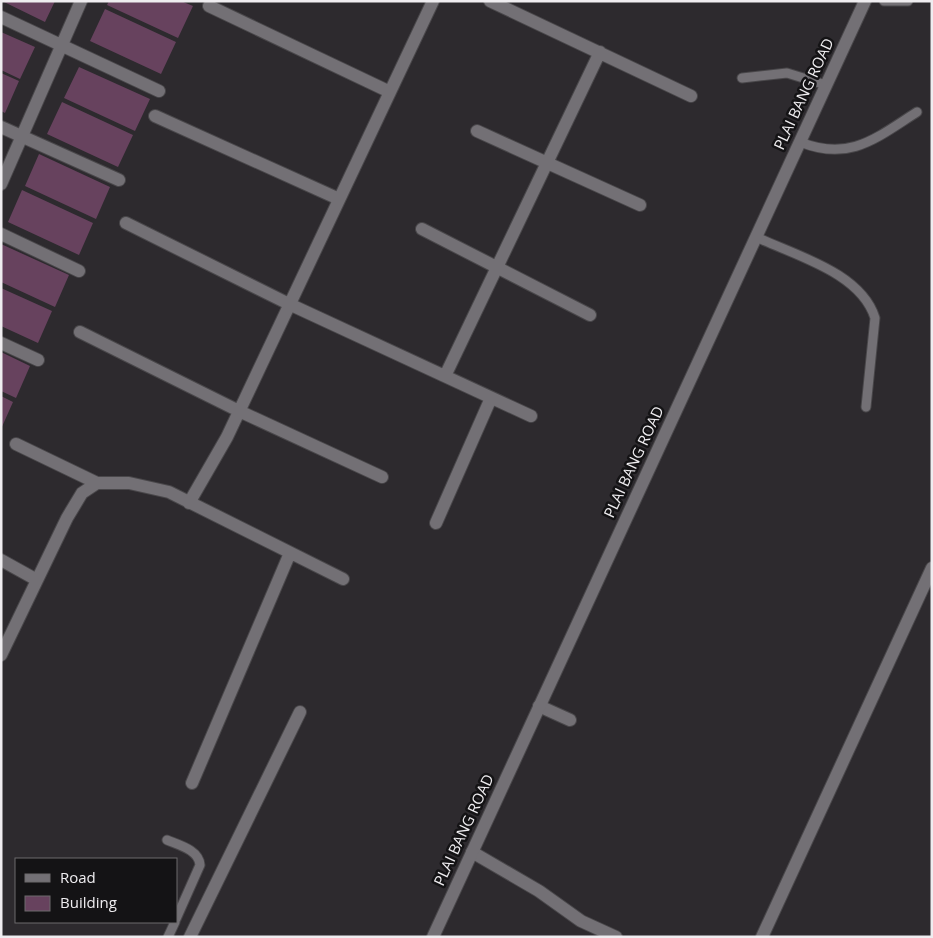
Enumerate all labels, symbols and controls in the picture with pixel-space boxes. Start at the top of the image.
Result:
street label: PLAI BANG ROAD [768,35,838,153]
street label: PLAI BANG ROAD [598,403,668,521]
street label: PLAI BANG ROAD [428,771,498,889]
legend [15,858,178,923]
text: Road [60,867,96,887]
text: Building [60,892,117,912]

